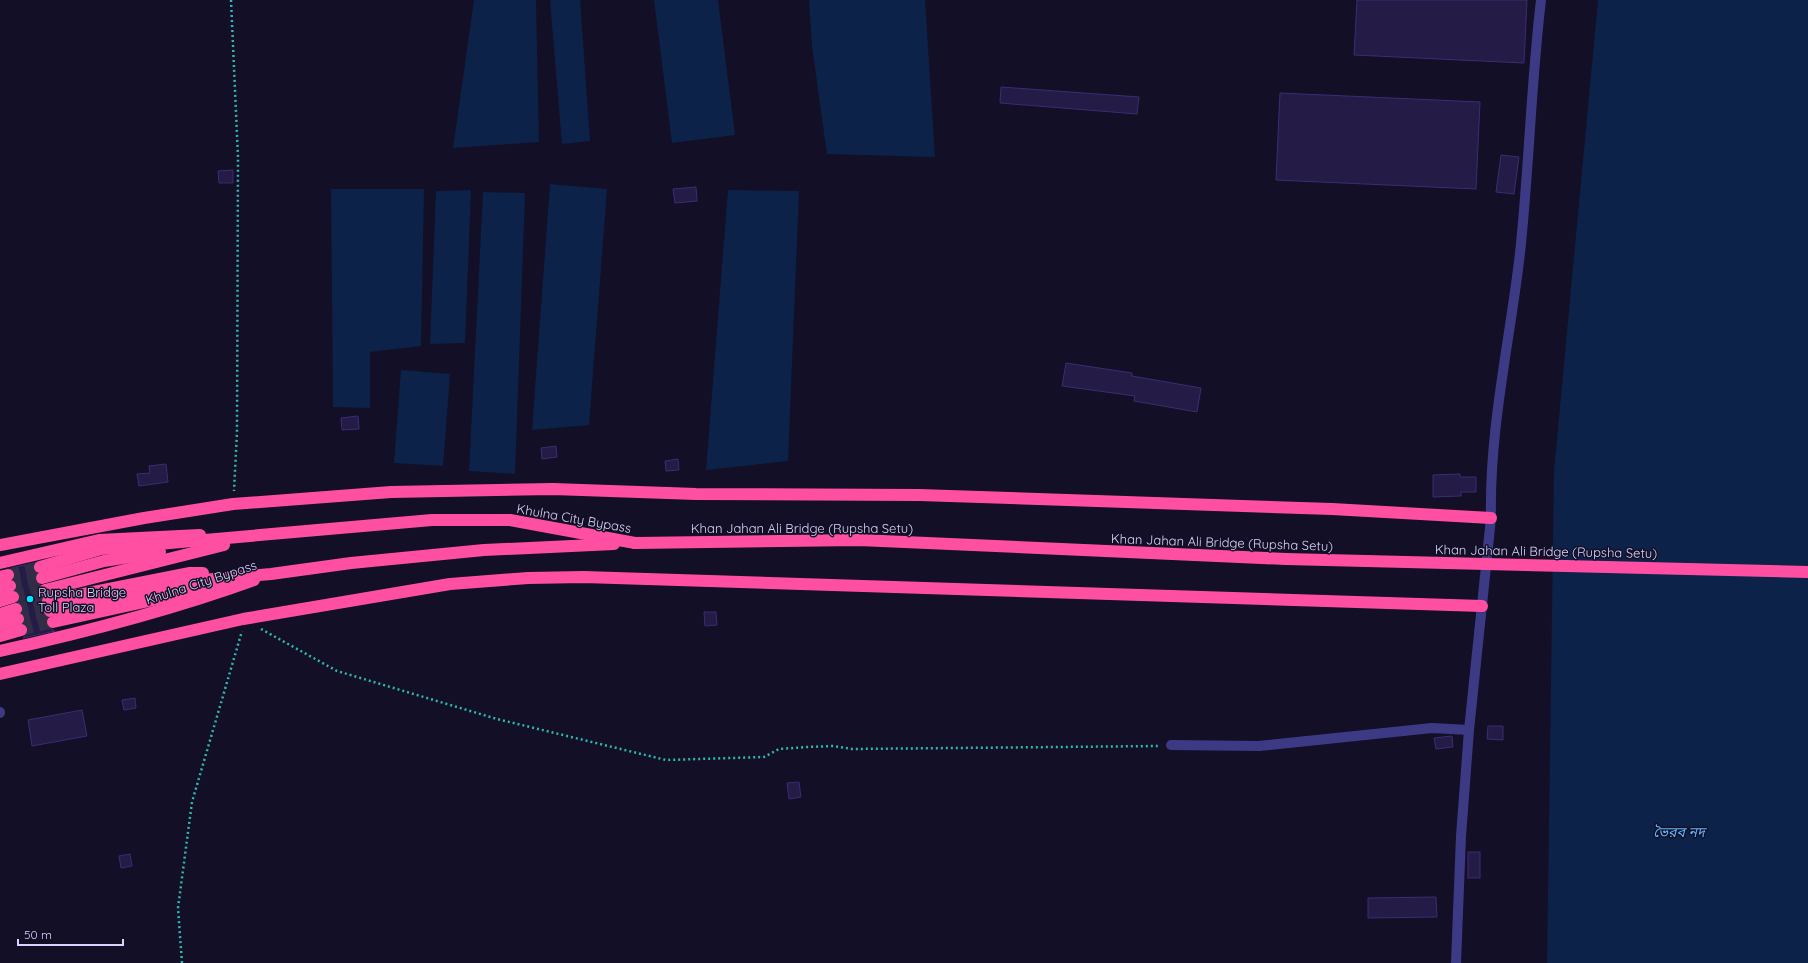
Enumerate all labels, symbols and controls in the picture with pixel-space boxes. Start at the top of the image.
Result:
street label: Khulna City Bypass [516,500,632,536]
street label: Khan Jahan Ali Bridge (Rupsha Setu) [691,520,913,536]
street label: Khan Jahan Ali Bridge (Rupsha Setu) [1111,530,1333,554]
street label: Khan Jahan Ali Bridge (Rupsha Setu) [1435,541,1657,561]
street label: Khulna City Bypass [143,556,259,608]
place label: Rupsha Bridge Toll Plaza [38,584,126,615]
marker: Rupsha Bridge Toll Plaza [25,594,35,604]
water label: ভৈরব নদ [1653,823,1708,841]
scale bar [18,921,123,947]
text: 50 m [24,927,52,942]

